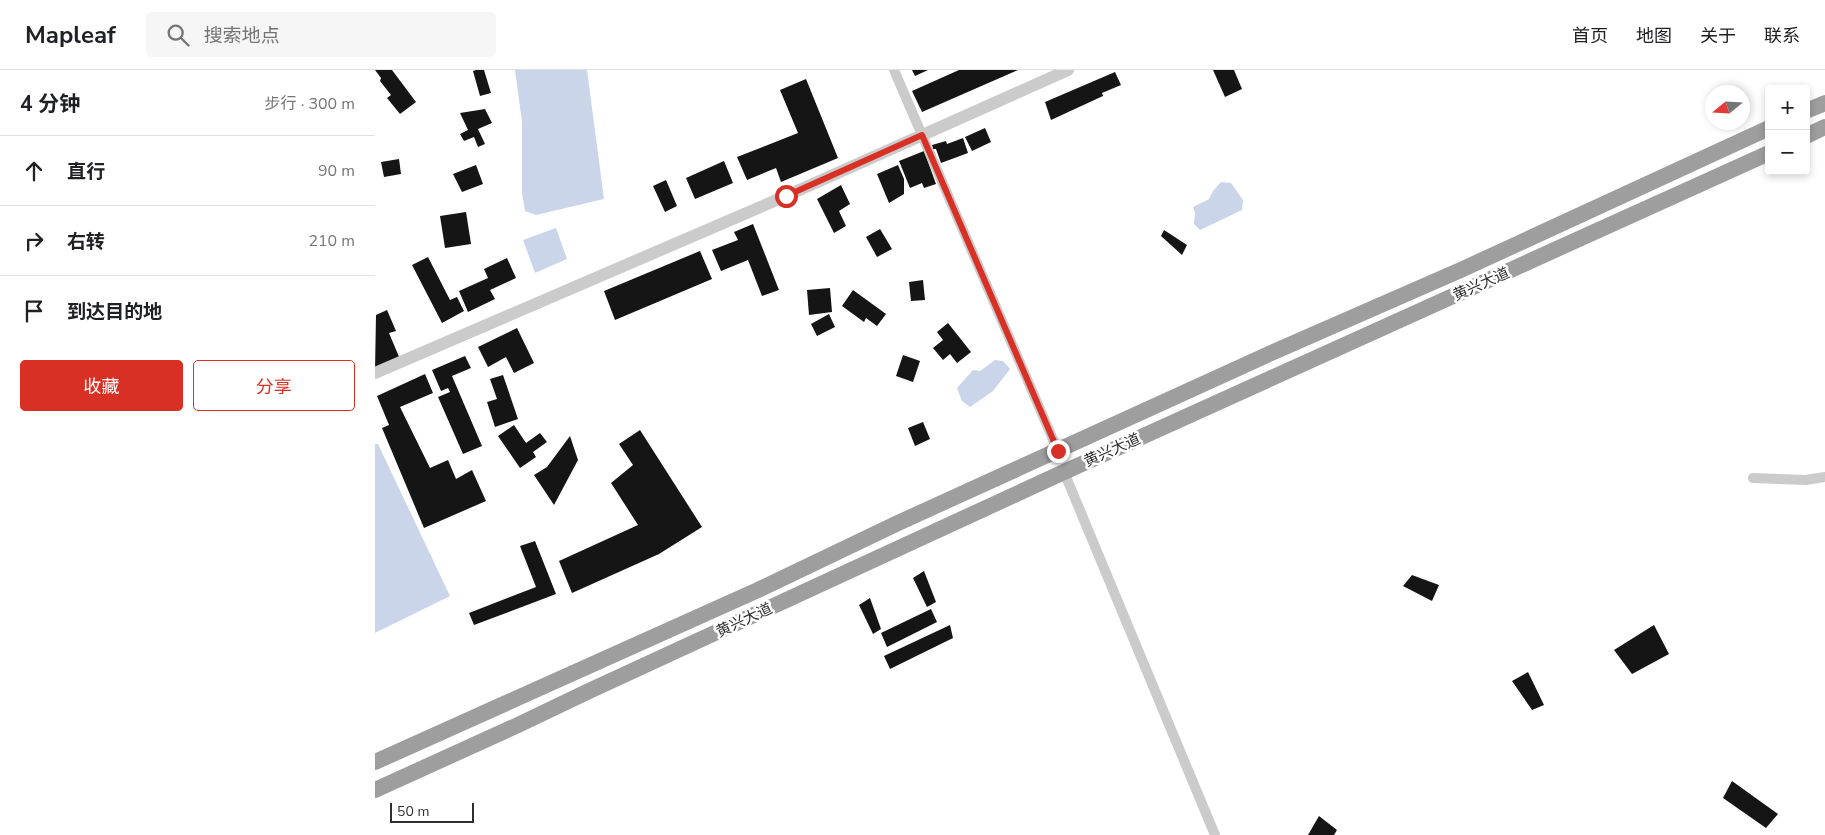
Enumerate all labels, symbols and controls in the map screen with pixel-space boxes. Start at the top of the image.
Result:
search box [146,12,496,57]
text: Mapleaf [25,19,116,51]
icon: search [164,21,192,49]
text: 搜索地点 [204,23,280,49]
text: 首页 [1572,24,1608,48]
text: 地图 [1636,24,1672,48]
text: 关于 [1700,24,1736,48]
text: 联系 [1764,24,1800,48]
north arrow [1705,85,1750,130]
map controls [1765,85,1810,175]
button: + [1765,85,1810,130]
text: 4 分钟 [20,90,80,118]
text: 步行 · 300 m [265,93,355,115]
button: − [1765,130,1810,175]
icon: ahead [20,157,48,185]
text: 直行 [67,159,105,185]
text: 90 m [318,160,355,182]
route start [775,185,798,208]
icon: right [20,227,48,255]
text: 右转 [67,229,105,255]
text: 210 m [308,230,355,252]
street label: 黄兴大道 [1450,263,1512,305]
icon: arrive [20,297,48,325]
text: 到达目的地 [67,299,162,325]
button: 收藏 [20,360,183,411]
button: 分享 [193,360,355,411]
street label: 黄兴大道 [1081,429,1143,471]
route end [1047,440,1070,463]
street label: 黄兴大道 [713,598,775,642]
scale bar [390,800,474,823]
text: 50 m [397,802,429,821]

